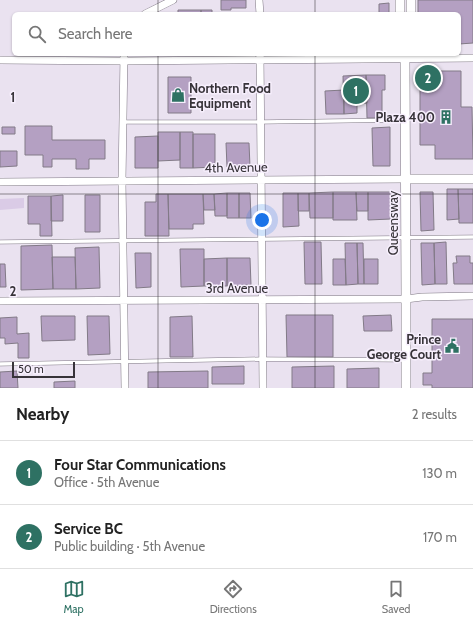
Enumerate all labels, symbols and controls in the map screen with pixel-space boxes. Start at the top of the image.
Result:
search box [12,12,461,56]
icon: search [26,23,48,45]
text: Search here [58,25,133,43]
pin: 2 [415,63,441,93]
pin: 1 [343,76,369,106]
place label: Northern Food Equipment [189,80,271,111]
shop icon: Northern Food Equipment [170,87,186,103]
text: 1 [11,89,15,105]
place label: Plaza 400 [375,109,435,125]
building icon: Plaza 400 [438,109,454,125]
street label: 4th Avenue [204,158,268,176]
street label: Queensway [385,190,401,255]
your location [252,210,272,230]
street label: 3rd Avenue [206,280,269,296]
text: 2 [10,283,17,299]
place label: Prince George Court [367,331,442,362]
public building icon: Prince George Court [444,338,460,354]
scale bar [12,360,75,379]
text: 50 m [18,362,44,376]
text: Nearby [16,404,69,424]
text: 2 results [412,406,457,422]
text: Four Star Communications [54,456,226,474]
text: 1 [27,465,31,481]
text: 130 m [422,465,457,481]
text: Office · 5th Avenue [54,474,159,490]
text: Service BC [54,520,123,538]
text: 2 [26,529,32,545]
text: 170 m [423,529,457,545]
text: Public building · 5th Avenue [54,538,205,554]
tab: Map [63,578,85,616]
tab: Directions [210,578,257,616]
tab: Saved [382,578,410,616]

